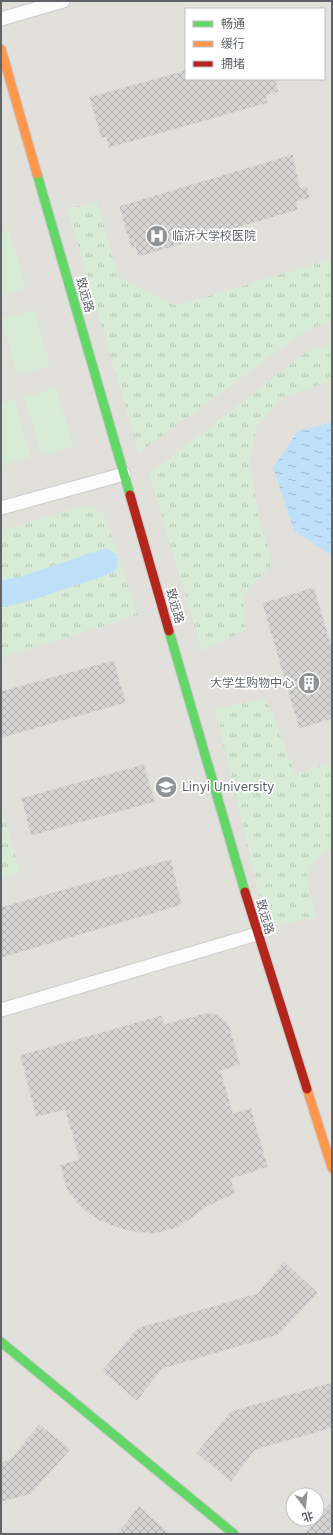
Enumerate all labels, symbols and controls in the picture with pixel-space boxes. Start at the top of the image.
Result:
legend [185,8,325,80]
text: 畅通 [221,17,245,31]
text: 缓行 [221,37,245,51]
text: 拥堵 [221,57,245,71]
hospital icon: 临沂大学校医院 [144,223,170,249]
place label: 临沂大学校医院 [172,229,256,243]
street label: 致远路 [73,276,97,314]
street label: 致远路 [163,587,187,625]
building icon: 大学生购物中心 [296,670,322,696]
place label: 大学生购物中心 [210,676,294,690]
school or university icon: Linyi University [153,774,179,800]
place label: Linyi University [182,780,274,794]
street label: 致远路 [253,898,277,936]
north arrow [285,1487,325,1527]
text: 北 [301,1508,315,1524]

